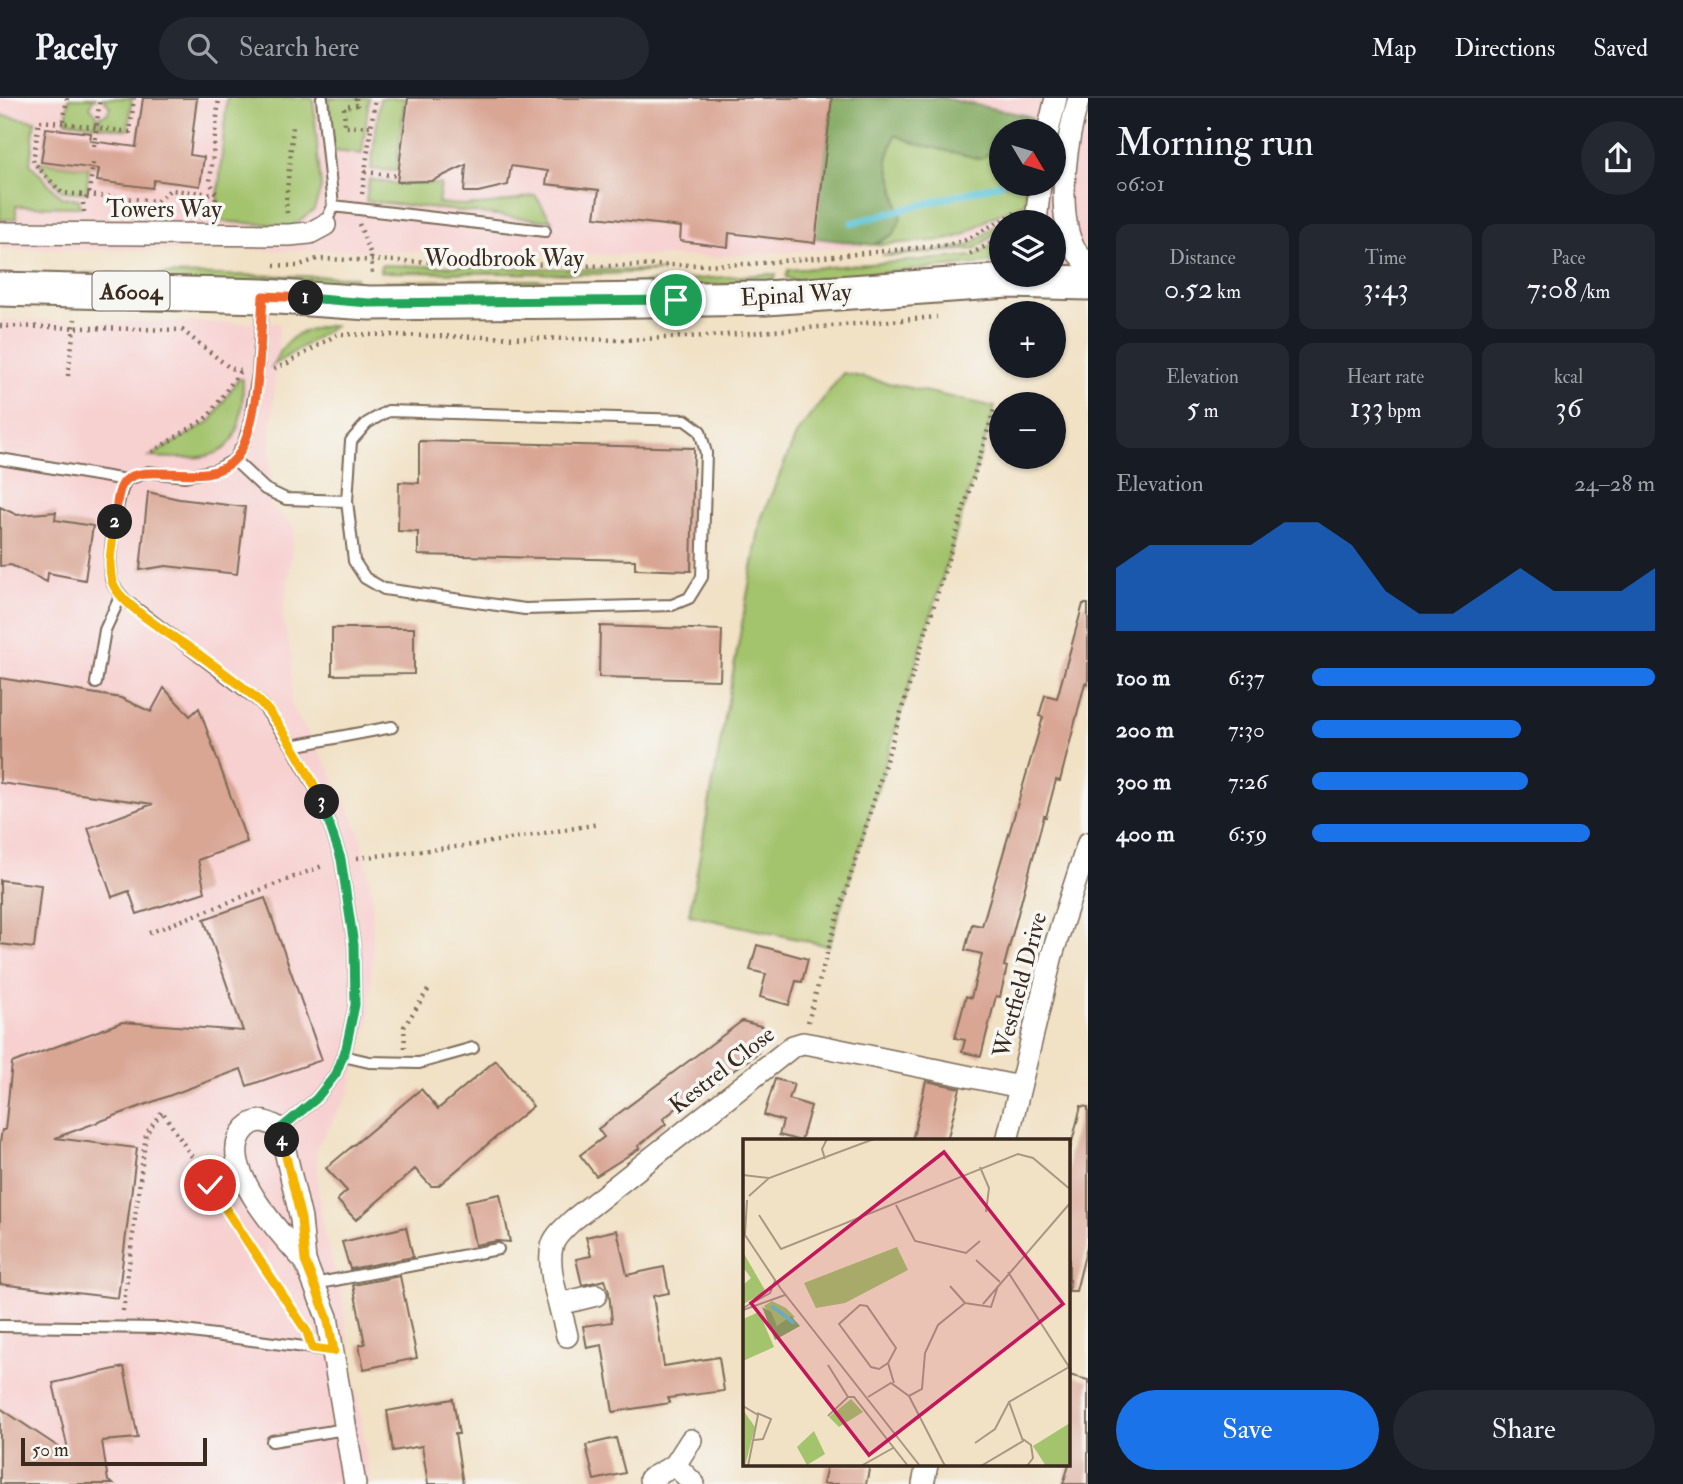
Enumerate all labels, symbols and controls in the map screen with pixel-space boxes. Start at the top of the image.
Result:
search box [159,17,649,80]
text: Pacely [35,28,117,69]
icon: search [183,29,221,67]
text: Search here [239,32,359,64]
text: Map [1371,33,1416,64]
text: Directions [1454,33,1555,64]
text: Saved [1593,33,1648,64]
north arrow [989,119,1066,196]
map controls [989,119,1066,469]
text: Morning run [1116,119,1314,167]
button: share [1581,121,1655,195]
text: 06:01 [1116,169,1165,198]
street label: Towers Way [106,194,222,225]
button: layers [989,210,1066,287]
street label: Woodbrook Way [423,243,584,274]
text: Distance [1169,246,1236,270]
text: Time [1365,246,1406,270]
text: Pace [1551,246,1586,270]
pin [646,270,706,330]
text: 0.52 [1164,270,1213,307]
text: 3:43 [1362,270,1409,307]
text: 7:08 [1527,270,1577,307]
road number: A6004 [92,272,170,310]
street label: Epinal Way [739,277,853,313]
pin: 1 [288,280,324,316]
text: km [1213,280,1241,304]
text: /km [1577,280,1610,304]
icon: arrive [657,281,695,319]
text: 1 [302,285,309,309]
button: + [989,301,1066,378]
text: Elevation [1166,365,1239,389]
text: Heart rate [1347,365,1424,389]
text: kcal [1554,365,1583,389]
text: 5 [1187,389,1200,426]
text: 133 [1350,389,1384,426]
text: 36 [1555,389,1582,426]
button: − [989,392,1066,469]
text: m [1200,399,1218,423]
text: bpm [1384,399,1421,423]
text: Elevation [1116,469,1204,498]
text: 24–28 m [1574,469,1655,498]
pin: 2 [97,504,132,540]
text: 2 [110,509,119,533]
text: 100 m [1116,663,1170,692]
text: 6:37 [1228,663,1265,692]
text: 200 m [1116,715,1174,744]
text: 7:30 [1228,715,1265,744]
text: 300 m [1116,767,1171,796]
text: 7:26 [1228,767,1268,796]
pin: 3 [304,784,340,820]
text: 3 [318,789,325,813]
text: 400 m [1116,819,1175,848]
text: 6:59 [1228,819,1267,848]
street label: Westfield Drive [985,909,1054,1062]
street label: Kestrel Close [663,1019,781,1121]
pin: 4 [264,1122,300,1158]
text: 4 [276,1127,287,1151]
inset map [743,1139,1070,1466]
pin [180,1155,240,1215]
icon: check [191,1166,229,1204]
button: Save [1116,1390,1379,1470]
button: Share [1393,1390,1655,1470]
scale bar [21,1435,206,1467]
text: 50 m [32,1438,69,1462]

